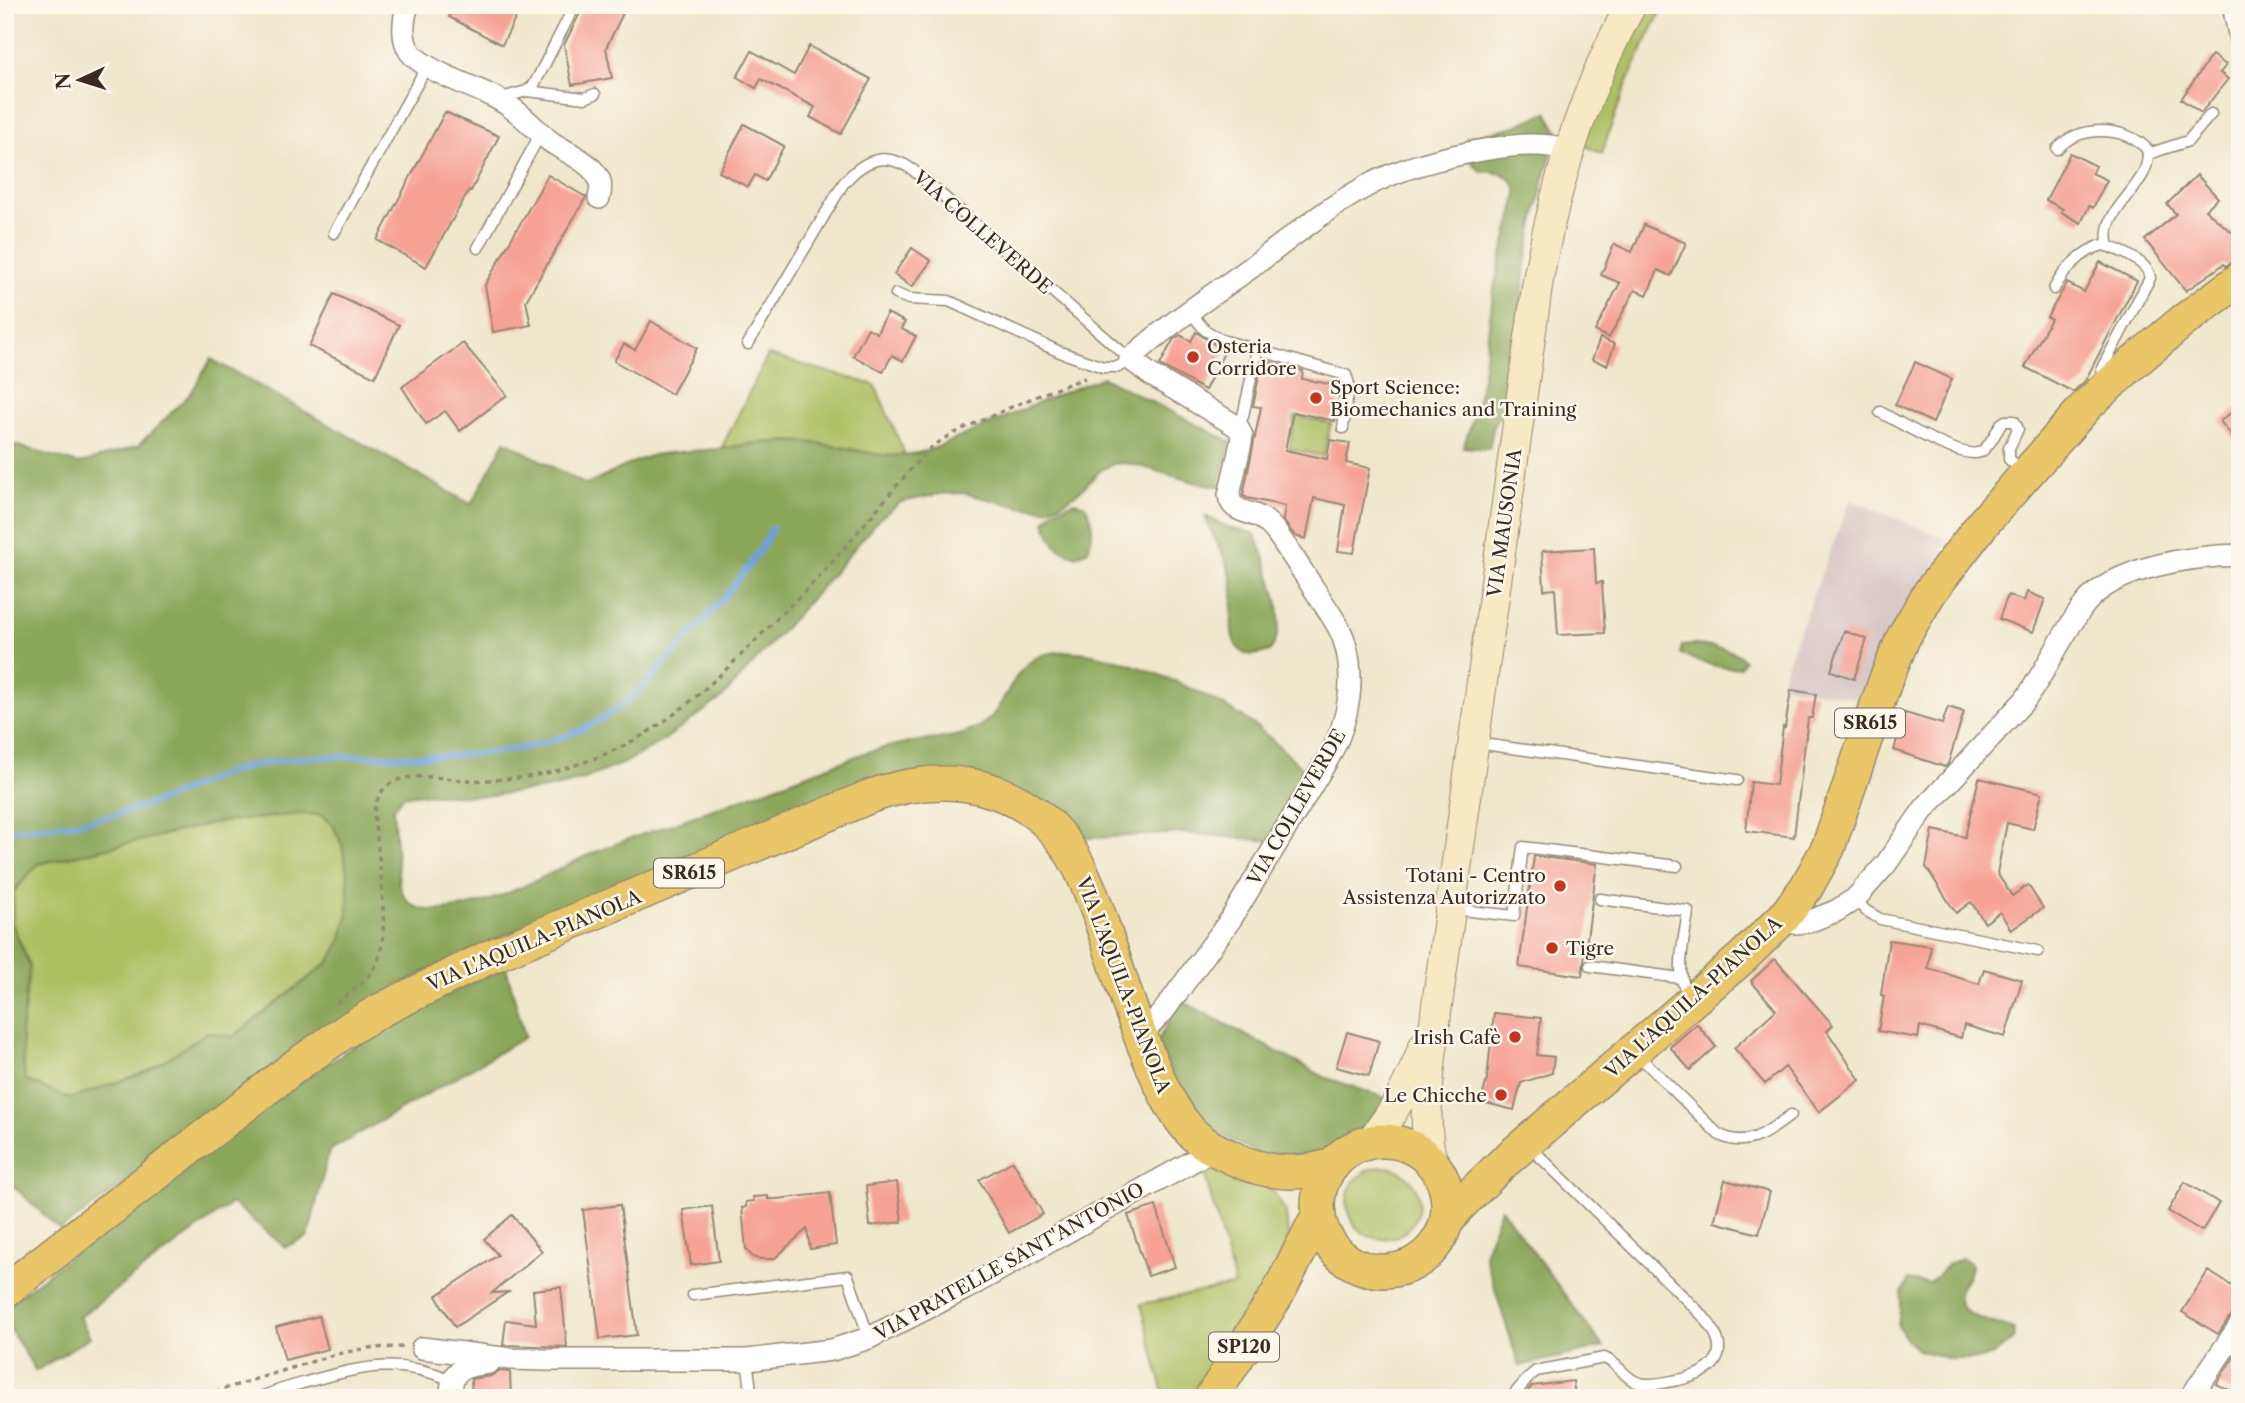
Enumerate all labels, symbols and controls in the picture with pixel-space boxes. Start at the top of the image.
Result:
north arrow [46,46,116,116]
text: N [51,72,76,90]
street label: VIA COLLEVERDE [908,165,1057,299]
place label: Osteria Corridore [1207,335,1297,380]
marker: Osteria Corridore [1185,349,1201,365]
place label: Sport Science: Biomechanics and Training [1330,376,1577,421]
marker: Sport Science: Biomechanics and Training [1308,390,1324,406]
street label: VIA MAUSONIA [1483,446,1526,600]
road number: SR615 [1835,708,1905,738]
street label: VIA COLLEVERDE [1242,725,1351,890]
road number: SR615 [654,858,724,888]
place label: Totani - Centro Assistenza Autorizzato [1342,864,1546,909]
street label: VIA L'AQUILA-PIANOLA [1071,873,1176,1098]
marker: Totani - Centro Assistenza Autorizzato [1552,878,1568,894]
street label: VIA L'AQUILA-PIANOLA [423,885,645,996]
street label: VIA L'AQUILA-PIANOLA [1599,911,1787,1084]
place label: Tigre [1566,937,1614,960]
marker: Tigre [1544,940,1560,956]
place label: Irish Cafè [1413,1026,1501,1049]
marker: Irish Cafè [1507,1029,1523,1045]
place label: Le Chicche [1384,1084,1487,1107]
marker: Le Chicche [1493,1087,1509,1103]
street label: VIA PRATELLE SANT'ANTONIO [870,1178,1148,1346]
road number: SP120 [1209,1332,1279,1362]

